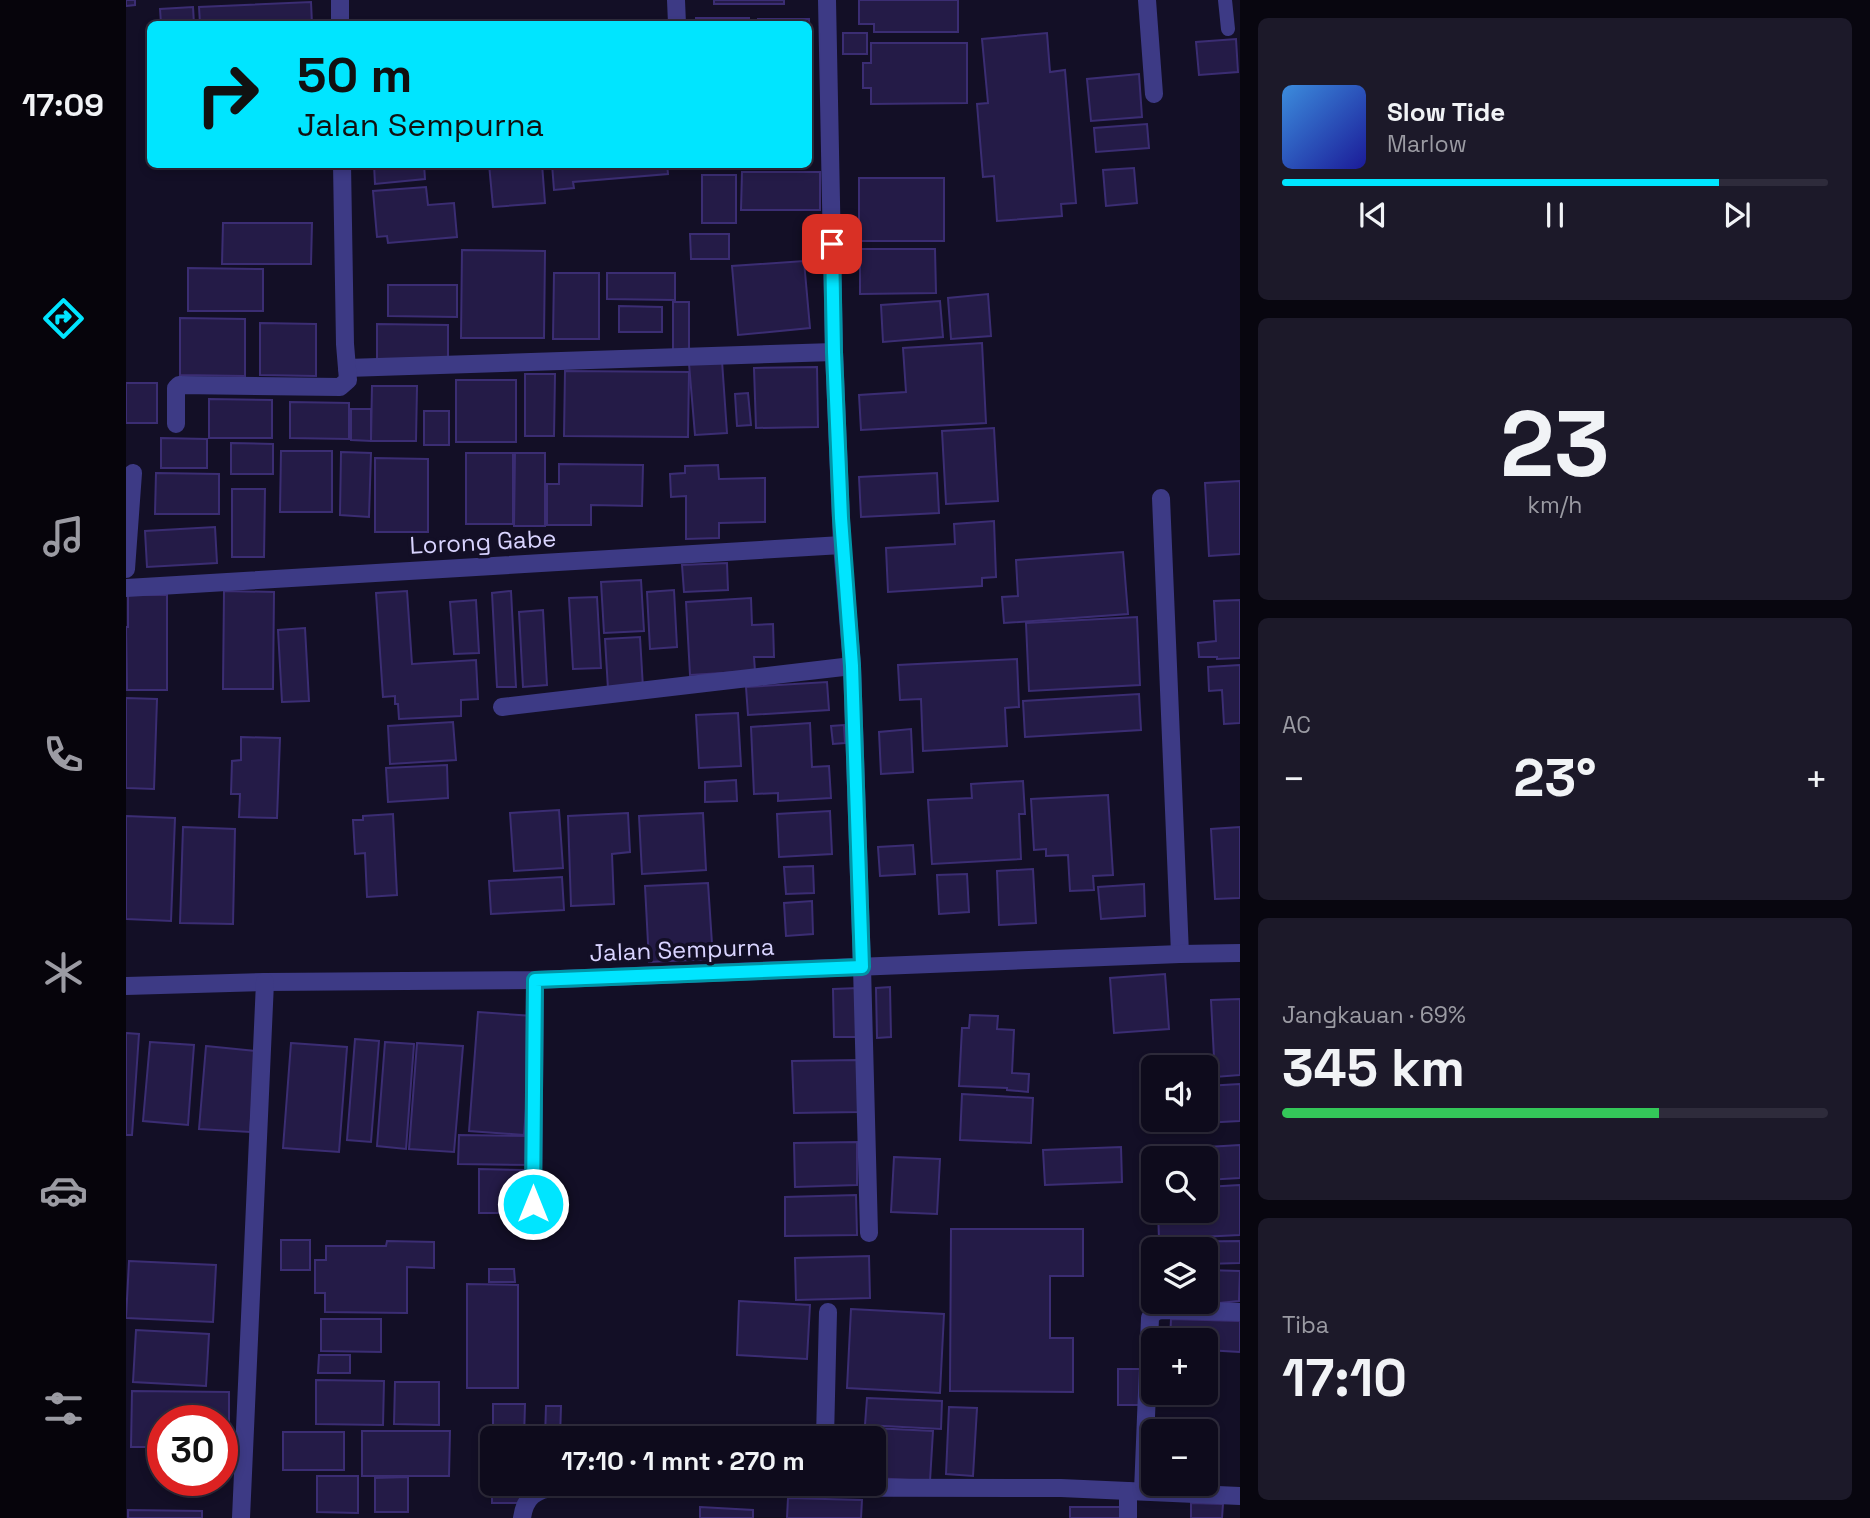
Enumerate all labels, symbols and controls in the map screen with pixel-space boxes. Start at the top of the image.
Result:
text: 50 m [297,44,412,106]
icon: right [182,49,273,140]
text: 17:09 [22,85,104,125]
text: Slow Tide [1387,95,1505,129]
text: Jalan Sempurna [297,105,544,145]
text: Marlow [1387,129,1467,159]
icon: previous [1354,196,1392,234]
icon: pause [1536,196,1574,234]
icon: next [1718,196,1756,234]
pin [802,214,862,274]
icon: arrive [813,225,851,263]
icon: directions [39,294,88,343]
text: 23 [1500,386,1610,503]
text: km/h [1528,490,1582,520]
icon: music [39,512,88,561]
street label: Lorong Gabe [409,522,557,561]
text: AC [1282,710,1311,740]
icon: phone [39,730,88,779]
text: 23° [1514,745,1597,811]
text: − [1282,755,1306,803]
text: + [1804,755,1828,803]
street label: Jalan Sempurna [589,931,775,968]
icon: climate [39,948,88,997]
text: Jangkauan · 69% [1282,1000,1466,1030]
text: 345 km [1282,1035,1465,1101]
map controls [1141,1055,1218,1496]
button: sound [1141,1055,1218,1132]
button: search [1141,1146,1218,1223]
icon: car [39,1166,88,1215]
position arrow [496,1167,570,1241]
button: layers [1141,1237,1218,1314]
text: Tiba [1282,1310,1329,1340]
button: + [1141,1328,1218,1405]
text: 17:10 [1282,1345,1407,1411]
icon: filters [39,1384,88,1433]
speed limit sign: 30 [147,1405,238,1496]
button: − [1141,1419,1218,1496]
text: 17:10 · 1 mnt · 270 m [561,1444,805,1478]

